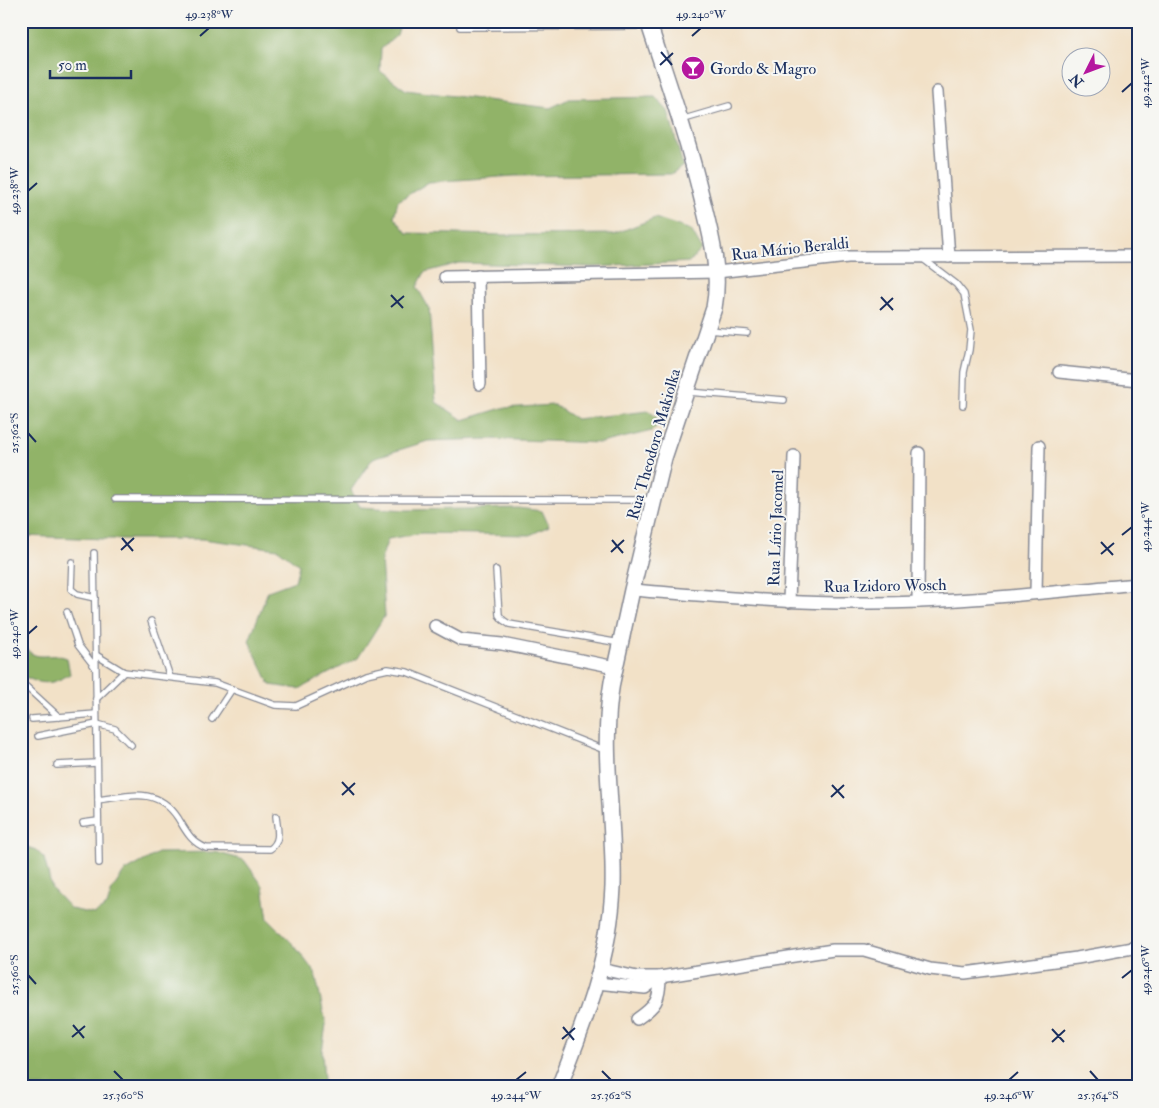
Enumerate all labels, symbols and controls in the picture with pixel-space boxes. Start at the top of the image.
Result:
text: 49.238°W [185,7,234,22]
text: 49.240°W [676,7,727,22]
scale bar [50,48,131,80]
north arrow [1062,48,1112,98]
bar icon: Gordo & Magro [680,55,706,81]
text: 50 m [58,56,87,75]
text: 49.242°W [1138,57,1153,108]
place label: Gordo & Magro [710,59,816,79]
text: N [1066,70,1088,91]
text: 49.238°W [7,166,22,215]
street label: Rua Mário Beraldi [730,233,850,265]
street label: Rua Theodoro Makiolka [623,366,685,522]
text: 25.362°S [7,412,22,454]
street label: Rua Lírio Jacomel [764,469,789,587]
text: 49.244°W [1138,501,1153,552]
street label: Rua Izidoro Wosch [823,575,947,597]
text: 49.240°W [7,608,22,659]
text: 49.246°W [1138,944,1153,995]
text: 25.360°S [7,954,22,996]
text: 25.360°S [102,1088,144,1103]
text: 49.244°W [491,1088,542,1103]
text: 25.362°S [590,1088,632,1103]
text: 49.246°W [984,1088,1035,1103]
text: 25.364°S [1077,1088,1119,1103]

